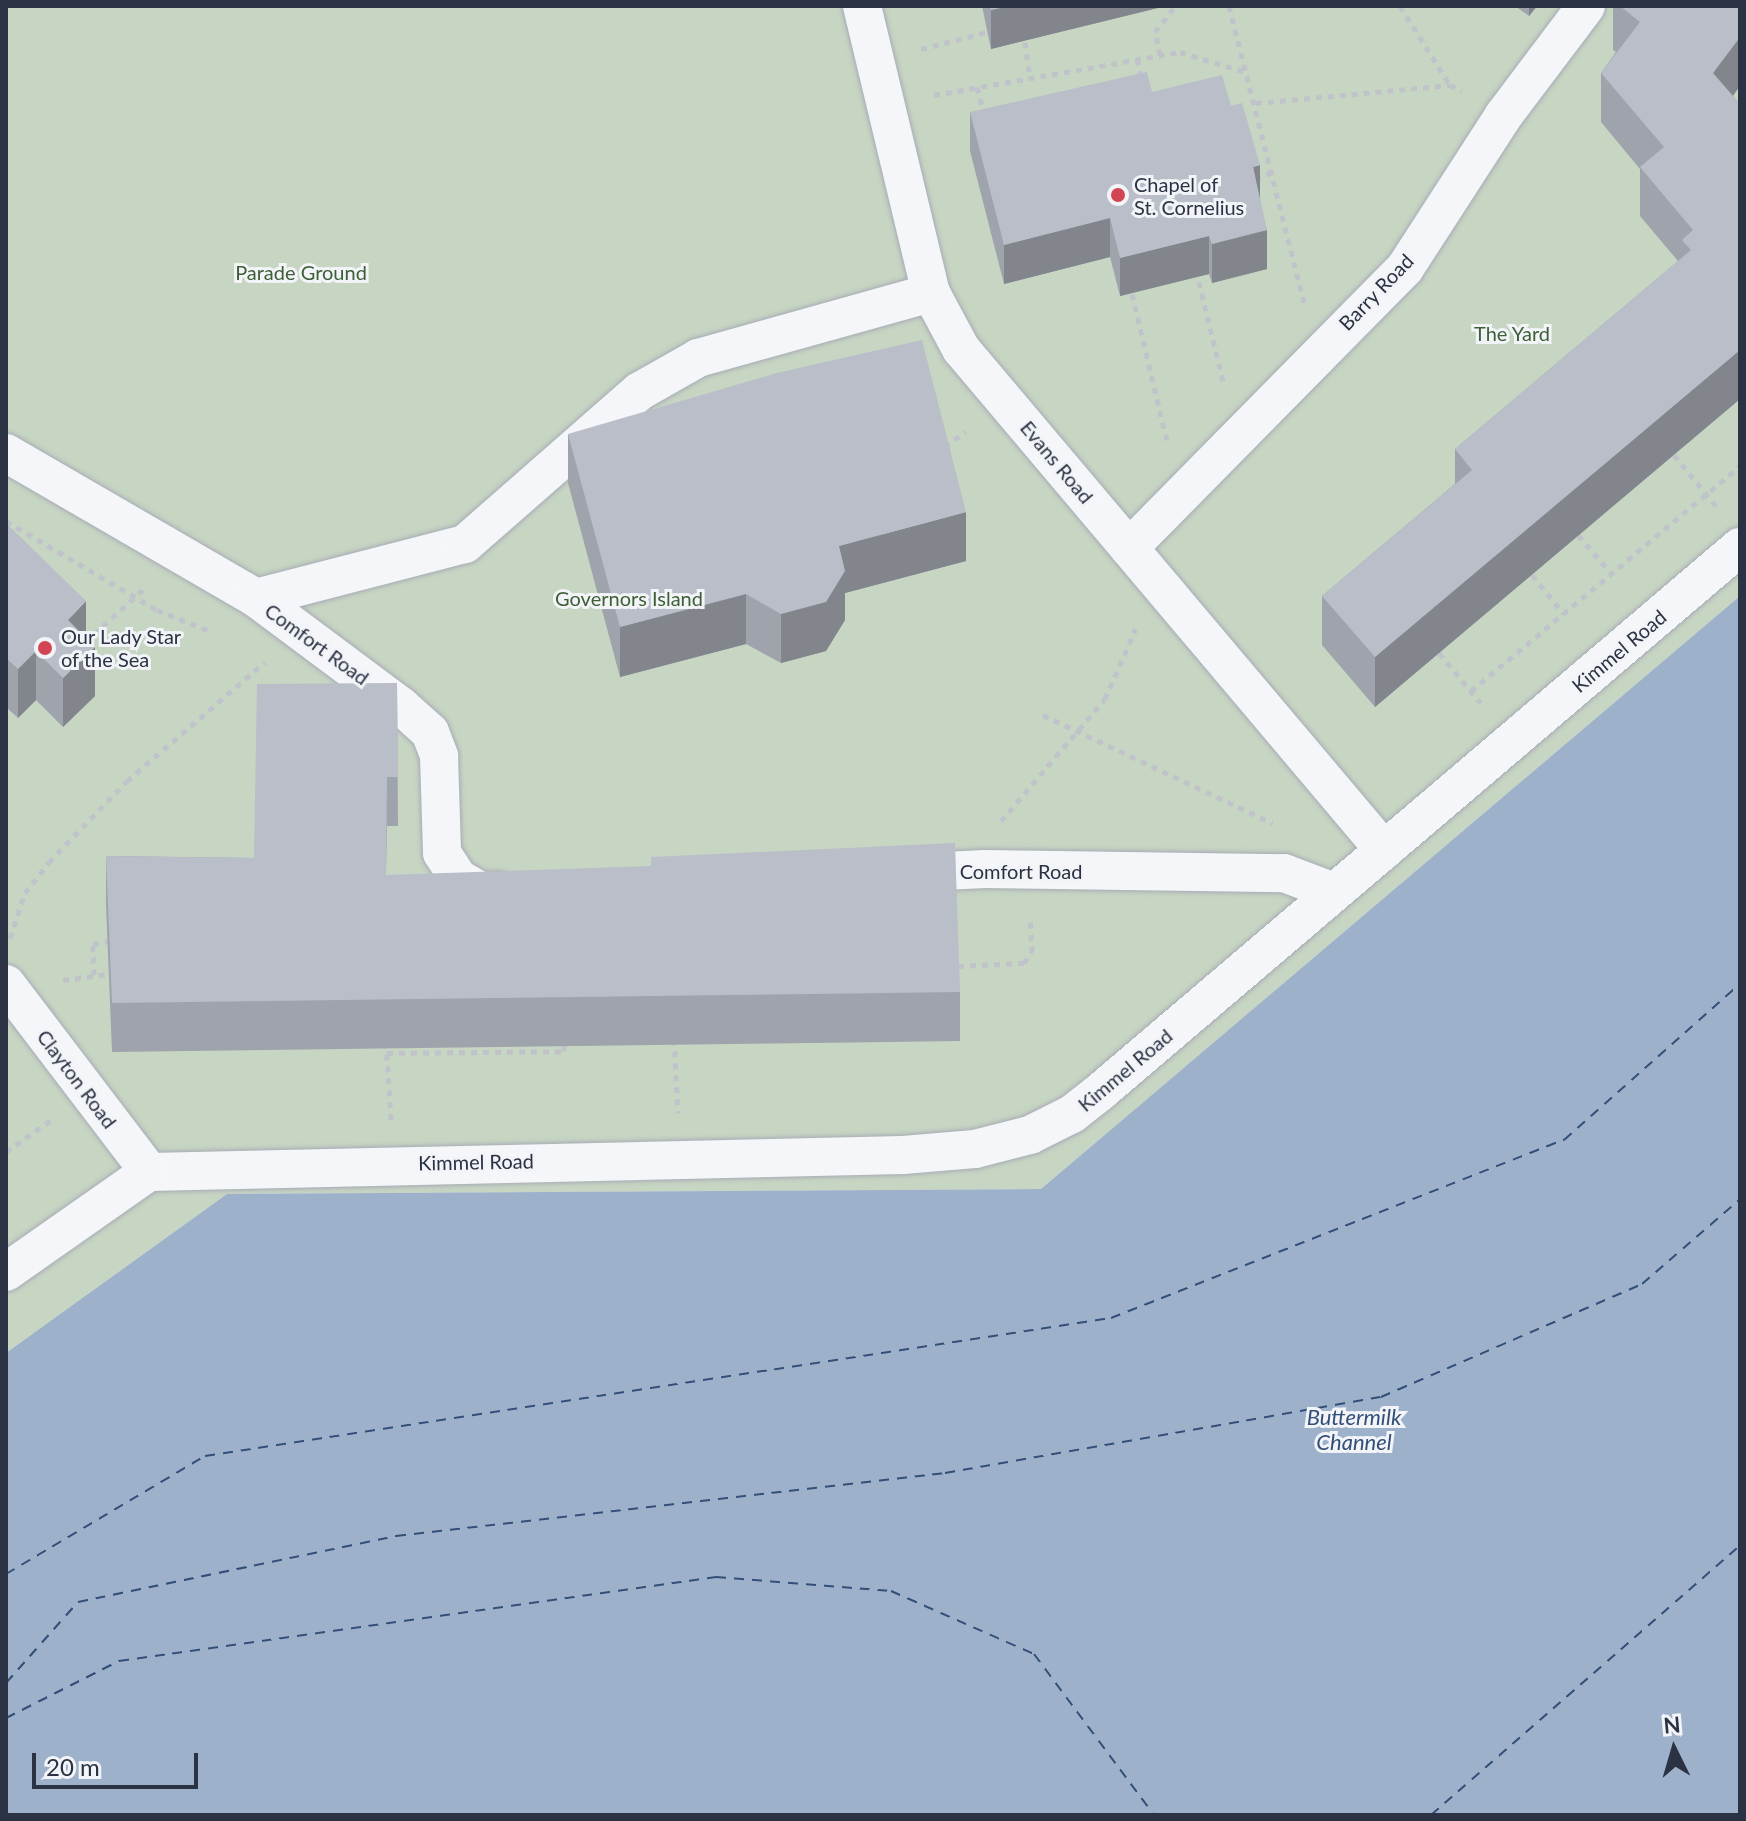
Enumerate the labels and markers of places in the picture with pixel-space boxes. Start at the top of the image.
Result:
place label: Chapel of St. Cornelius [1134,172,1244,219]
marker: Chapel of St. Cornelius [1109,186,1127,204]
place label: Our Lady Star of the Sea [61,624,182,671]
marker: Our Lady Star of the Sea [36,639,54,657]

